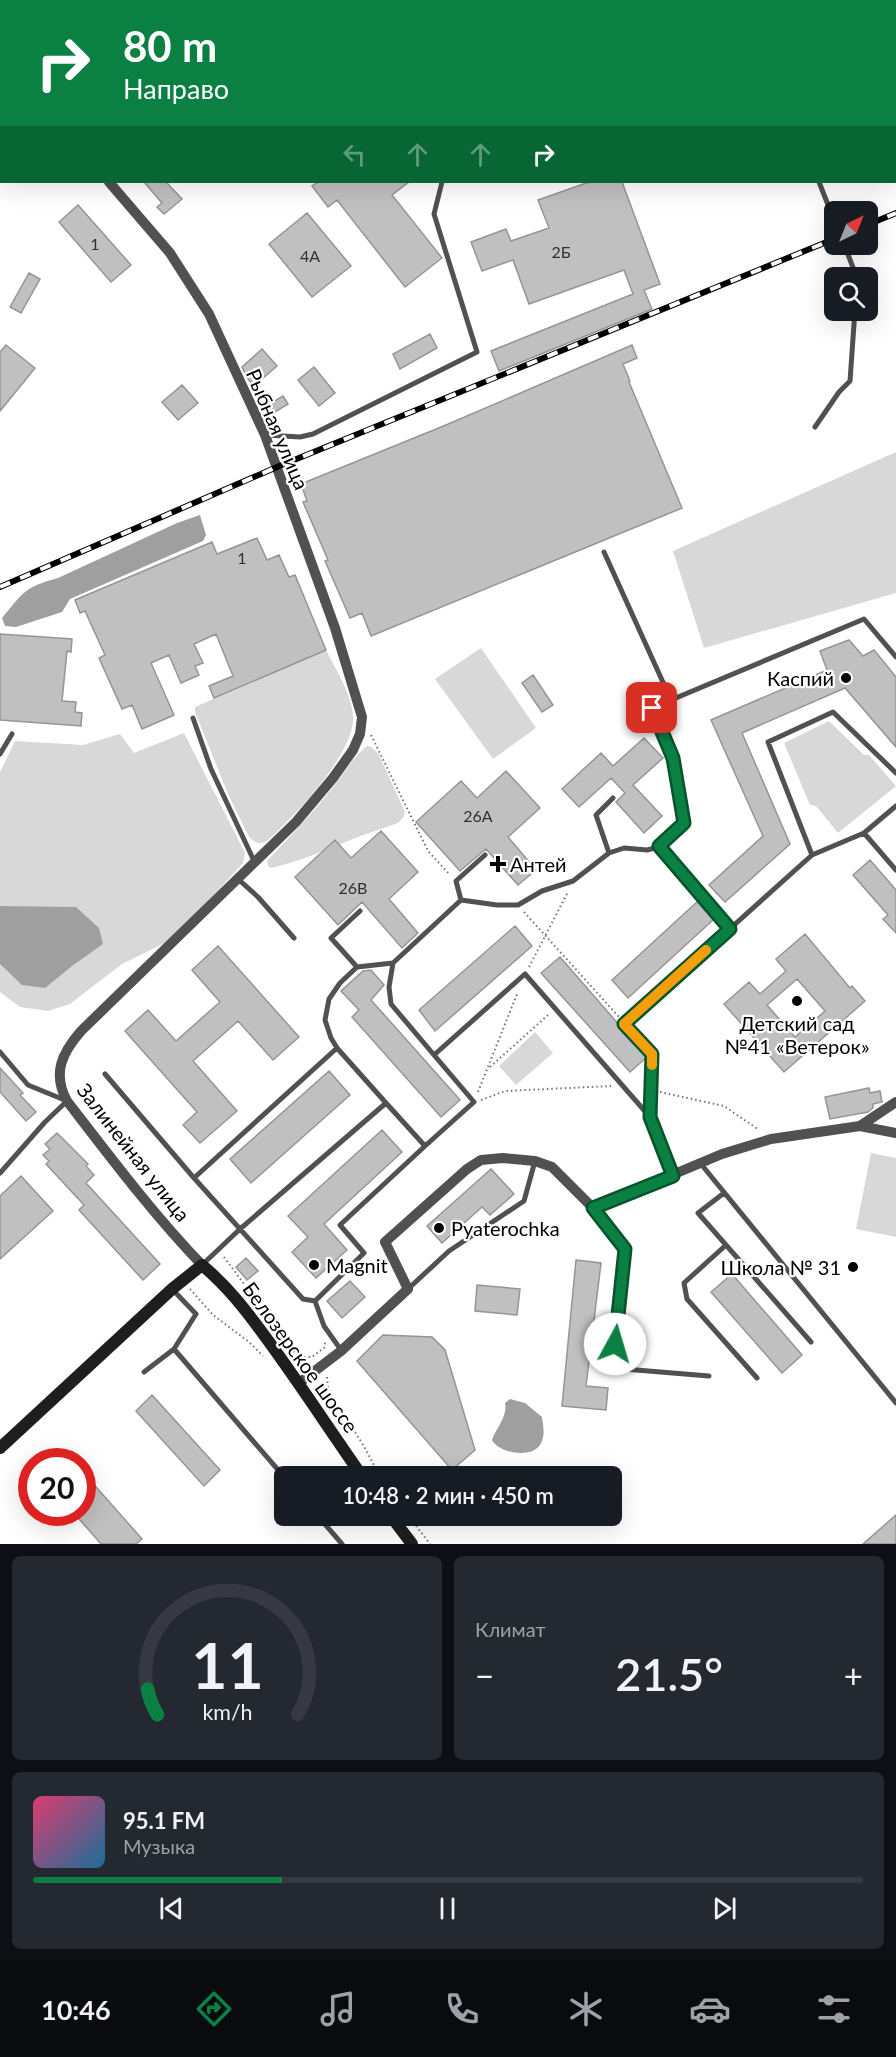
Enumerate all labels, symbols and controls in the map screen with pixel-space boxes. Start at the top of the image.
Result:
text: 80 m [123,21,217,71]
icon: right [24,24,102,102]
text: Направо [123,72,229,105]
icon: left [338,138,371,171]
icon: ahead [401,138,434,171]
icon: ahead [464,138,497,171]
icon: right [527,138,560,171]
north arrow [824,201,878,255]
map controls [824,201,878,321]
house number: 1 [90,234,100,253]
house number: 2Б [551,242,571,261]
house number: 4А [300,246,320,265]
button: search [824,267,878,321]
street label: Рыбная улица [242,365,314,493]
house number: 1 [237,548,247,567]
place label: Каспий [767,666,834,690]
marker: Каспий [839,671,853,685]
pin [626,682,677,733]
icon: arrive [635,691,668,724]
house number: 26А [463,806,493,825]
place label: Антей [510,852,567,876]
marker: Антей [491,857,505,871]
house number: 26В [339,878,367,897]
marker: Детский сад №41 «Ветерок» [790,994,804,1008]
place label: Детский сад №41 «Ветерок» [725,1011,869,1058]
street label: Залинейная улица [73,1078,195,1226]
place label: Pyaterochka [451,1216,560,1240]
marker: Pyaterochka [432,1221,446,1235]
place label: Magnit [326,1253,388,1277]
place label: Школа № 31 [720,1255,841,1279]
marker: Magnit [307,1258,321,1272]
marker: Школа № 31 [846,1260,860,1274]
street label: Белозерское шоссе [238,1277,364,1437]
position arrow [583,1312,647,1376]
speed limit sign: 20 [18,1448,96,1526]
text: 10:48 · 2 мин · 450 m [342,1482,554,1509]
text: Климат [475,1617,546,1641]
text: 11 [191,1627,263,1702]
text: 21.5° [615,1647,723,1701]
text: − [475,1655,494,1695]
text: + [844,1655,863,1695]
text: km/h [202,1699,252,1725]
text: 95.1 FM [123,1807,205,1834]
text: Музыка [123,1834,195,1858]
icon: previous [155,1892,188,1925]
icon: pause [431,1892,464,1925]
icon: next [708,1892,741,1925]
icon: directions [193,1988,235,2030]
icon: music [317,1988,359,2030]
icon: phone [441,1988,483,2030]
icon: climate [565,1988,607,2030]
icon: car [689,1988,731,2030]
icon: filters [813,1988,855,2030]
text: 10:46 [41,1993,111,2026]

